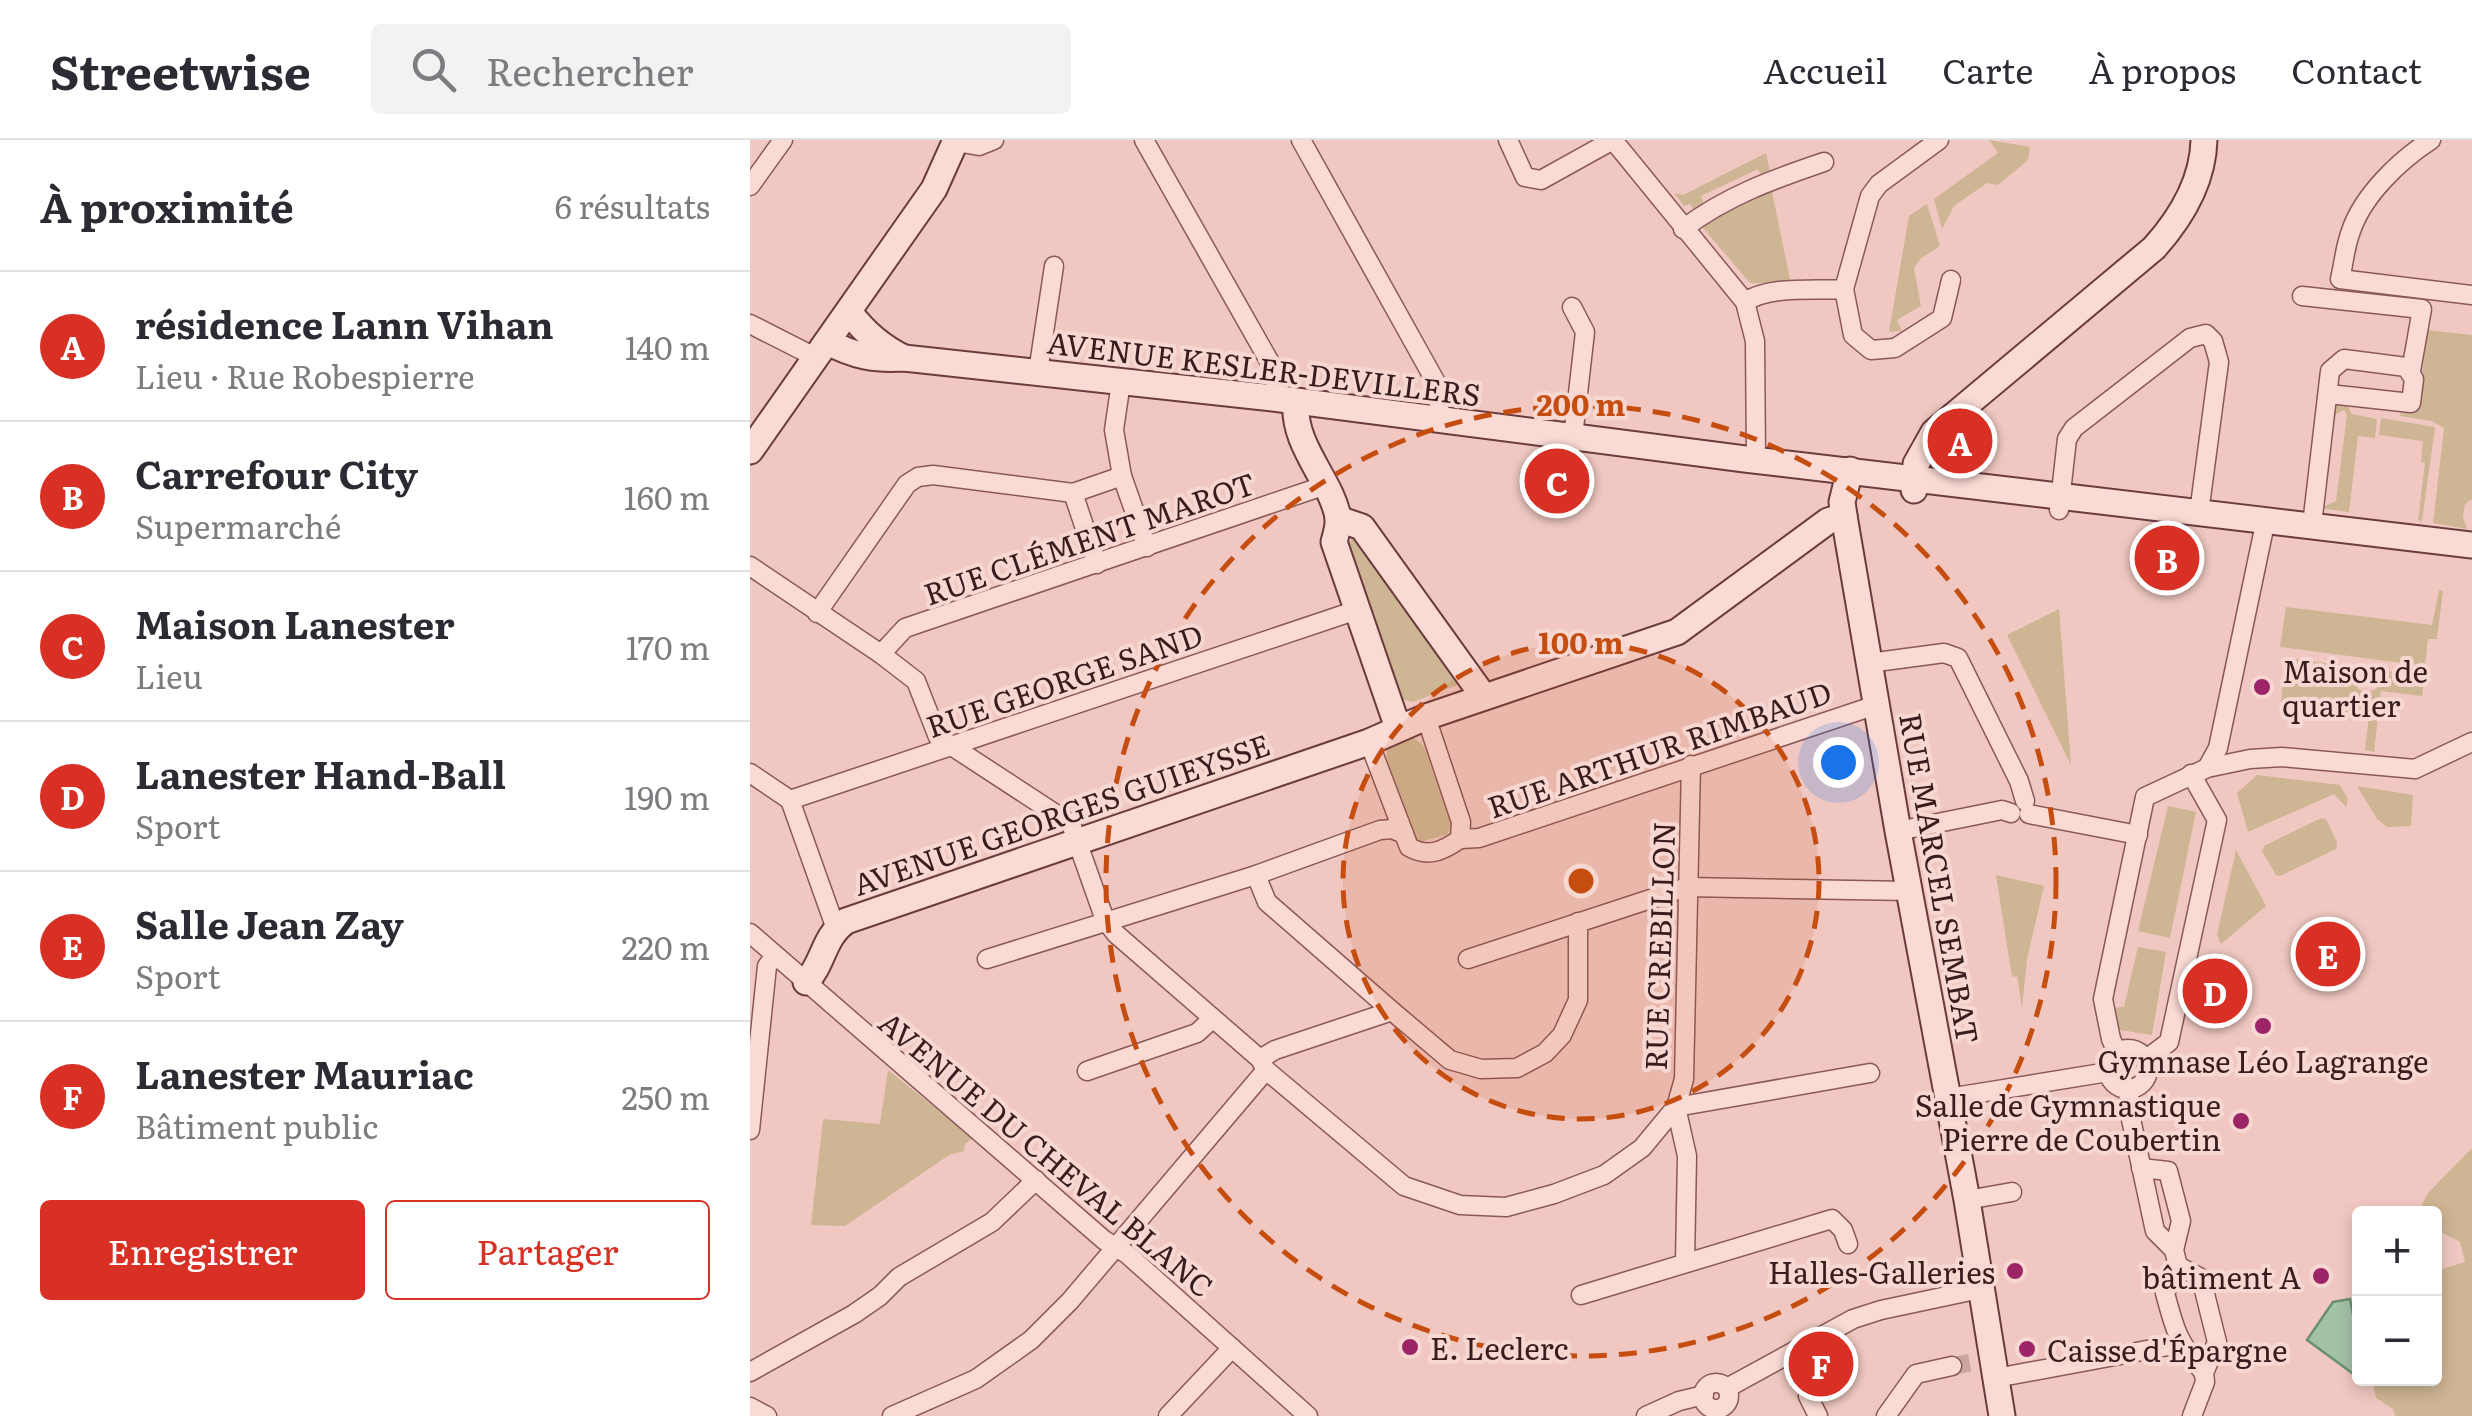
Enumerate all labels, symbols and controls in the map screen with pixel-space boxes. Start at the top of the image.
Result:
search box [371,24,1071,114]
text: Streetwise [50,34,311,105]
text: Rechercher [486,41,694,98]
icon: search [406,42,461,97]
text: Accueil [1763,43,1887,95]
text: Carte [1942,43,2033,95]
text: À propos [2088,43,2236,95]
text: Contact [2291,43,2422,95]
text: À proximité [40,174,294,236]
text: 6 résultats [555,181,710,229]
text: résidence Lann Vihan [135,294,554,351]
street label: AVENUE KESLER-DEVILLERS [1045,319,1483,415]
text: A [60,322,85,370]
text: 140 m [625,322,710,370]
text: Lieu · Rue Robespierre [135,351,475,399]
text: 200 m [1537,381,1626,425]
pin: A [1928,404,1992,478]
text: Carrefour City [135,444,418,501]
pin: C [1524,444,1590,518]
street label: RUE CLÉMENT MAROT [917,460,1261,614]
text: B [61,472,84,520]
text: 160 m [624,472,710,520]
text: Supermarché [135,501,341,549]
pin: B [2134,520,2200,596]
text: Maison Lanester [135,594,455,651]
street label: RUE GEORGE SAND [920,611,1208,747]
text: 100 m [1538,619,1624,663]
text: C [61,622,84,670]
text: 170 m [626,622,710,670]
place label: Maison de quartier [2282,648,2428,726]
text: Lieu [135,651,203,699]
street label: RUE ARTHUR RIMBAUD [1481,668,1837,828]
marker: Maison de quartier [2251,676,2273,698]
street label: RUE MARCEL SEMBAT [1890,709,1992,1047]
street label: AVENUE GEORGES GUIEYSSE [847,721,1275,905]
your location [1813,737,1864,788]
text: Lanester Hand-Ball [135,744,506,801]
text: D [60,772,85,820]
text: 190 m [624,772,710,820]
text: Sport [135,801,220,849]
street label: RUE CREBILLON [1632,821,1684,1071]
centre of rings [1563,863,1599,899]
text: Salle Jean Zay [135,894,404,951]
pin: E [2296,916,2360,992]
text: E [62,922,83,970]
text: 220 m [622,922,710,970]
text: Sport [135,951,220,999]
pin: D [2182,954,2248,1028]
street label: AVENUE DU CHEVAL BLANC [870,1000,1224,1306]
marker: Gymnase Léo Lagrange [2252,1015,2274,1037]
place label: Gymnase Léo Lagrange [2098,1038,2428,1082]
text: Lanester Mauriac [135,1044,474,1101]
text: F [62,1072,83,1120]
text: 250 m [622,1072,710,1120]
place label: Salle de Gymnastique Pierre de Coubertin [1915,1082,2221,1160]
text: Bâtiment public [135,1101,378,1149]
marker: Salle de Gymnastique Pierre de Coubertin [2230,1110,2252,1132]
button: Enregistrer [40,1200,365,1300]
button: Partager [385,1200,710,1300]
map controls [2352,1206,2442,1386]
button: + [2352,1206,2442,1296]
place label: Halles-Galleries [1768,1249,1995,1293]
place label: bâtiment A [2142,1254,2301,1298]
marker: Halles-Galleries [2004,1260,2026,1282]
marker: bâtiment A [2310,1265,2332,1287]
button: − [2352,1296,2442,1386]
place label: E. Leclerc [1430,1325,1568,1369]
pin: F [1788,1326,1854,1402]
place label: Caisse d'Épargne [2047,1327,2288,1371]
marker: E. Leclerc [1399,1336,1421,1358]
marker: Caisse d'Épargne [2016,1338,2038,1360]

